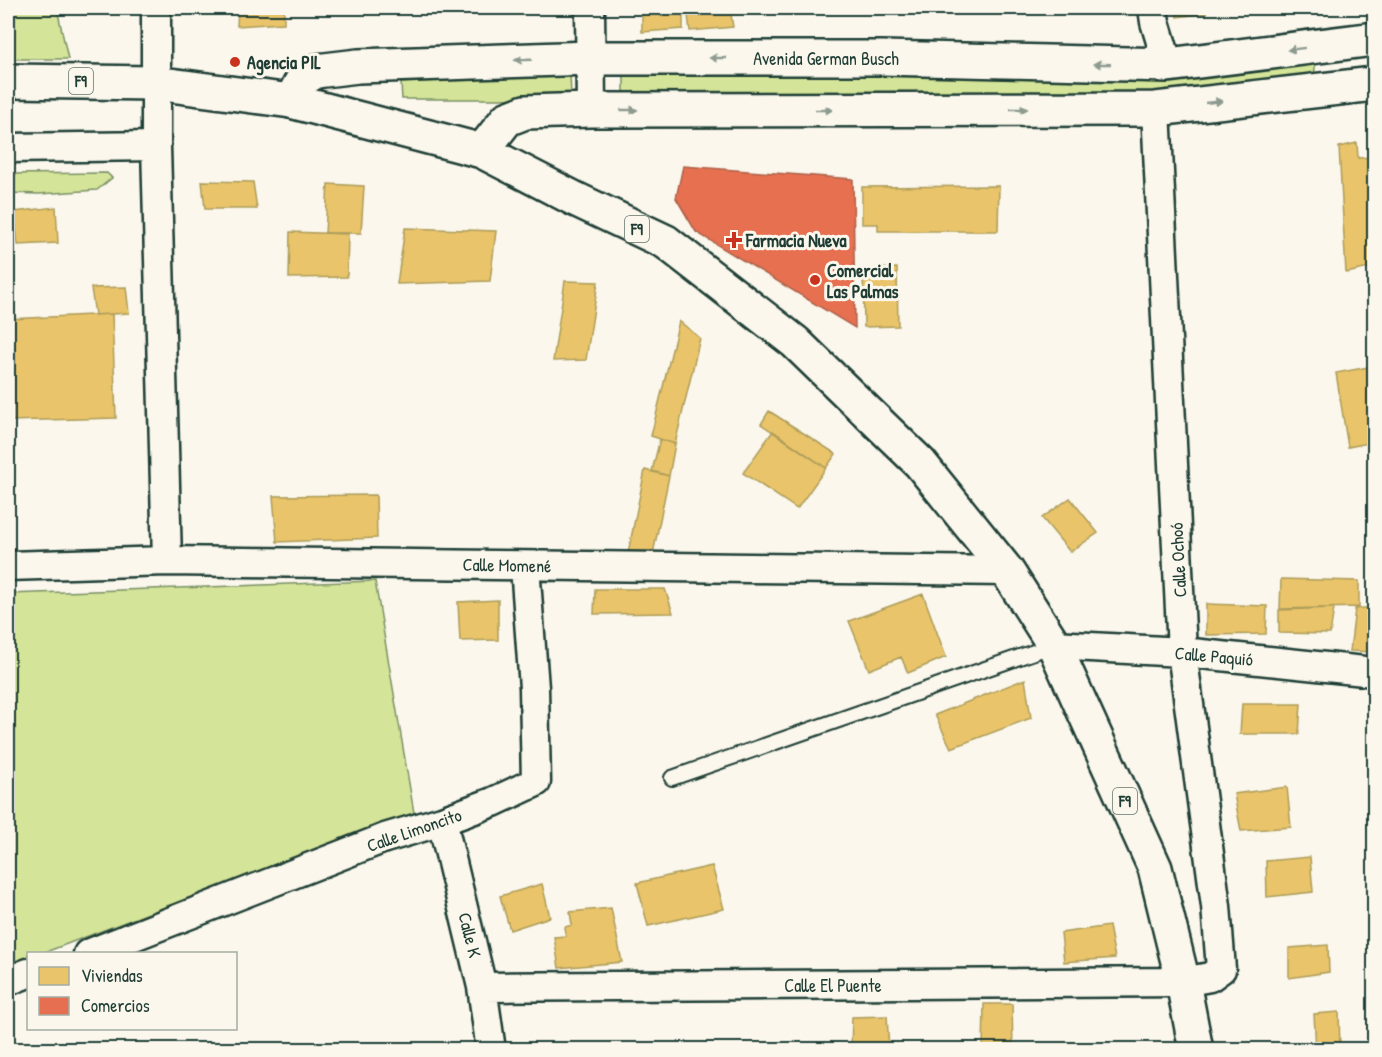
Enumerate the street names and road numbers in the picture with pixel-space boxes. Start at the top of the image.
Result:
street label: Avenida German Busch [753,46,899,71]
road number: F9 [69,68,93,94]
road number: F9 [625,216,649,242]
street label: Calle Ochoó [1164,522,1192,598]
street label: Calle Momené [462,552,552,578]
street label: Calle Paquió [1174,640,1254,672]
road number: F9 [1113,788,1137,814]
street label: Calle Limoncito [363,802,465,858]
street label: Calle K [452,910,488,961]
street label: Calle El Puente [784,973,882,998]

